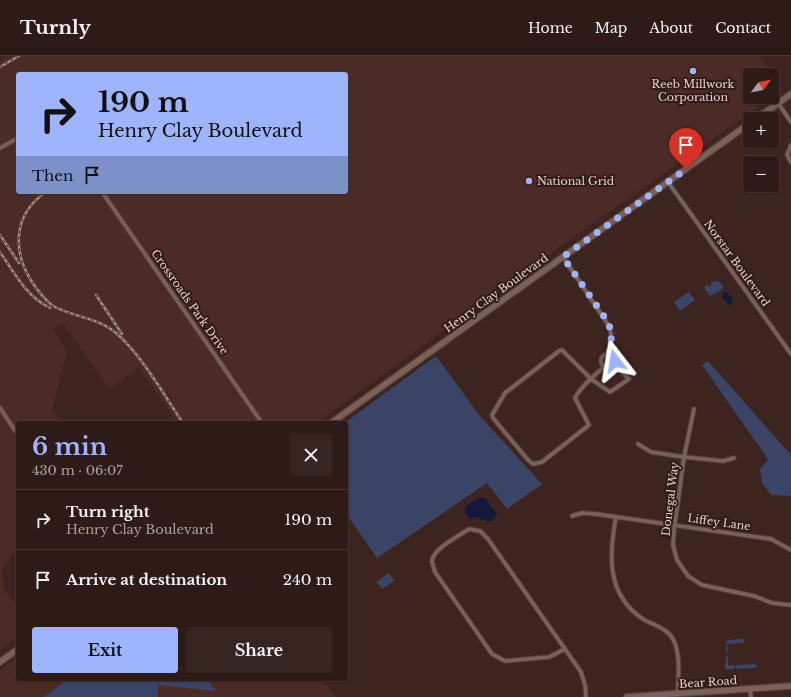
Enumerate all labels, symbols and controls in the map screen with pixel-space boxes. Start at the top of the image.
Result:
text: Turnly [20,16,91,39]
text: Home [528,19,573,37]
text: Map [595,19,627,37]
text: About [649,19,693,37]
text: Contact [715,19,771,37]
marker: Reeb Millwork Corporation [688,66,698,76]
north arrow [743,68,779,104]
map controls [743,68,779,192]
place label: Reeb Millwork Corporation [652,77,735,104]
text: 190 m [98,85,189,120]
icon: right [32,88,84,140]
button: + [743,112,779,148]
text: Henry Clay Boulevard [98,120,303,142]
pin [669,128,703,169]
icon: arrive [675,134,697,156]
button: − [743,156,779,192]
icon: arrive [81,164,103,186]
text: Then [32,166,73,185]
place label: National Grid [537,174,615,188]
marker: National Grid [524,176,534,186]
street label: Norstar Boulevard [701,217,773,309]
street label: Crossroads Park Drive [148,247,232,357]
street label: Henry Clay Boulevard [441,250,551,335]
position arrow [594,340,636,382]
text: 6 min [32,432,107,461]
button: close [290,434,332,476]
street label: Donegal Way [659,461,681,537]
text: 430 m · 06:07 [32,462,123,479]
text: Turn right [66,502,149,521]
icon: right [32,509,54,531]
text: 190 m [285,510,332,529]
street label: Liffey Lane [687,511,751,533]
text: Henry Clay Boulevard [66,521,214,538]
icon: arrive [32,569,54,591]
text: Arrive at destination [66,570,227,589]
text: 240 m [283,570,332,589]
button: Exit [32,627,178,673]
button: Share [186,627,332,673]
street label: Bear Road [678,673,738,691]

